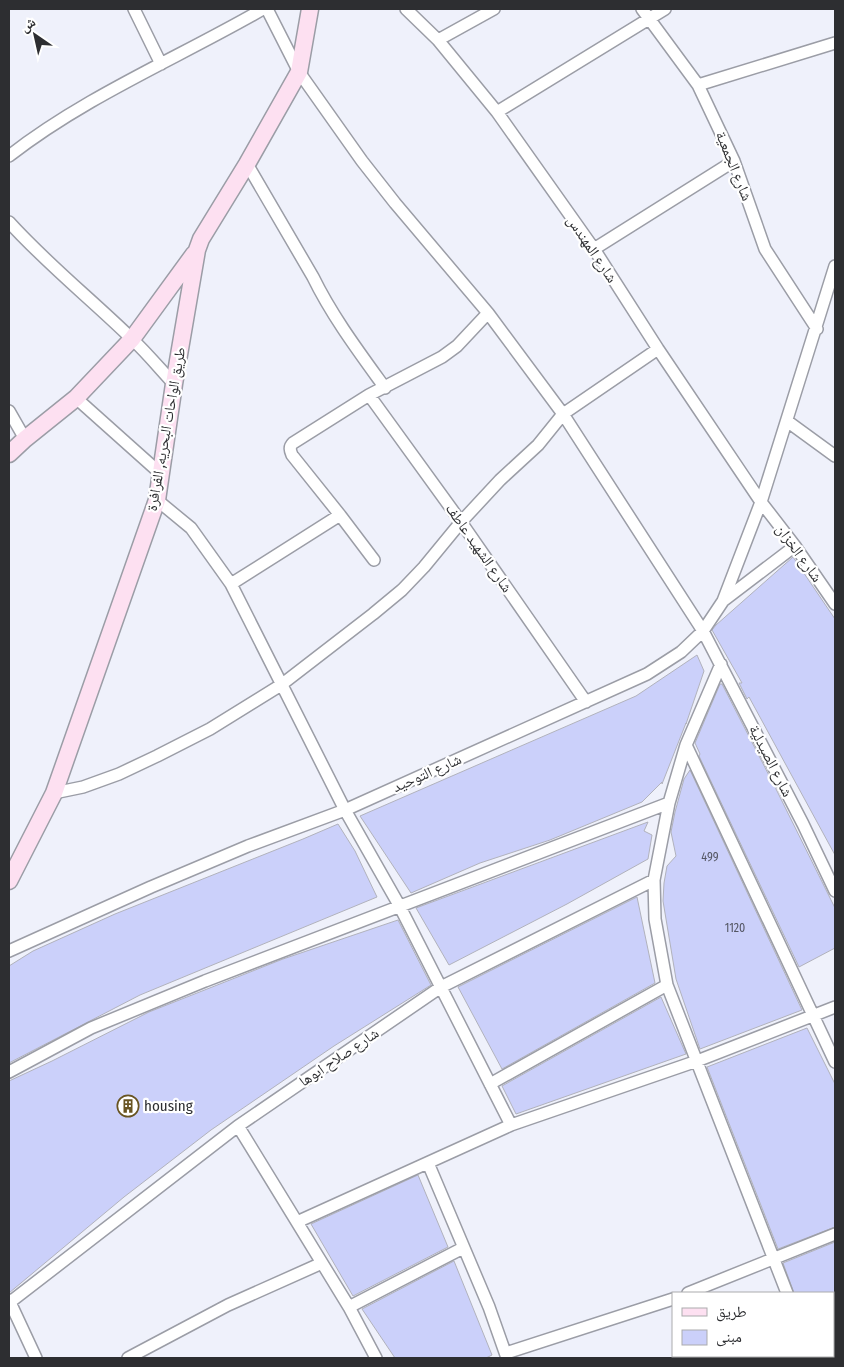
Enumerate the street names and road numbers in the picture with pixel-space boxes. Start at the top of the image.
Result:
street label: شارع الجمعية [711,129,756,204]
street label: شارع المهندس [562,212,621,287]
street label: طريق الواحات البحريه, الفرافرة [143,345,190,513]
street label: شارع الشهيد عاطف [441,500,516,596]
street label: شارع الخزان [771,521,826,586]
street label: شارع الصيدلية [744,722,797,801]
street label: شارع التوحيد [390,750,465,797]
street label: شارع صلاح ابوها [296,1024,383,1091]

